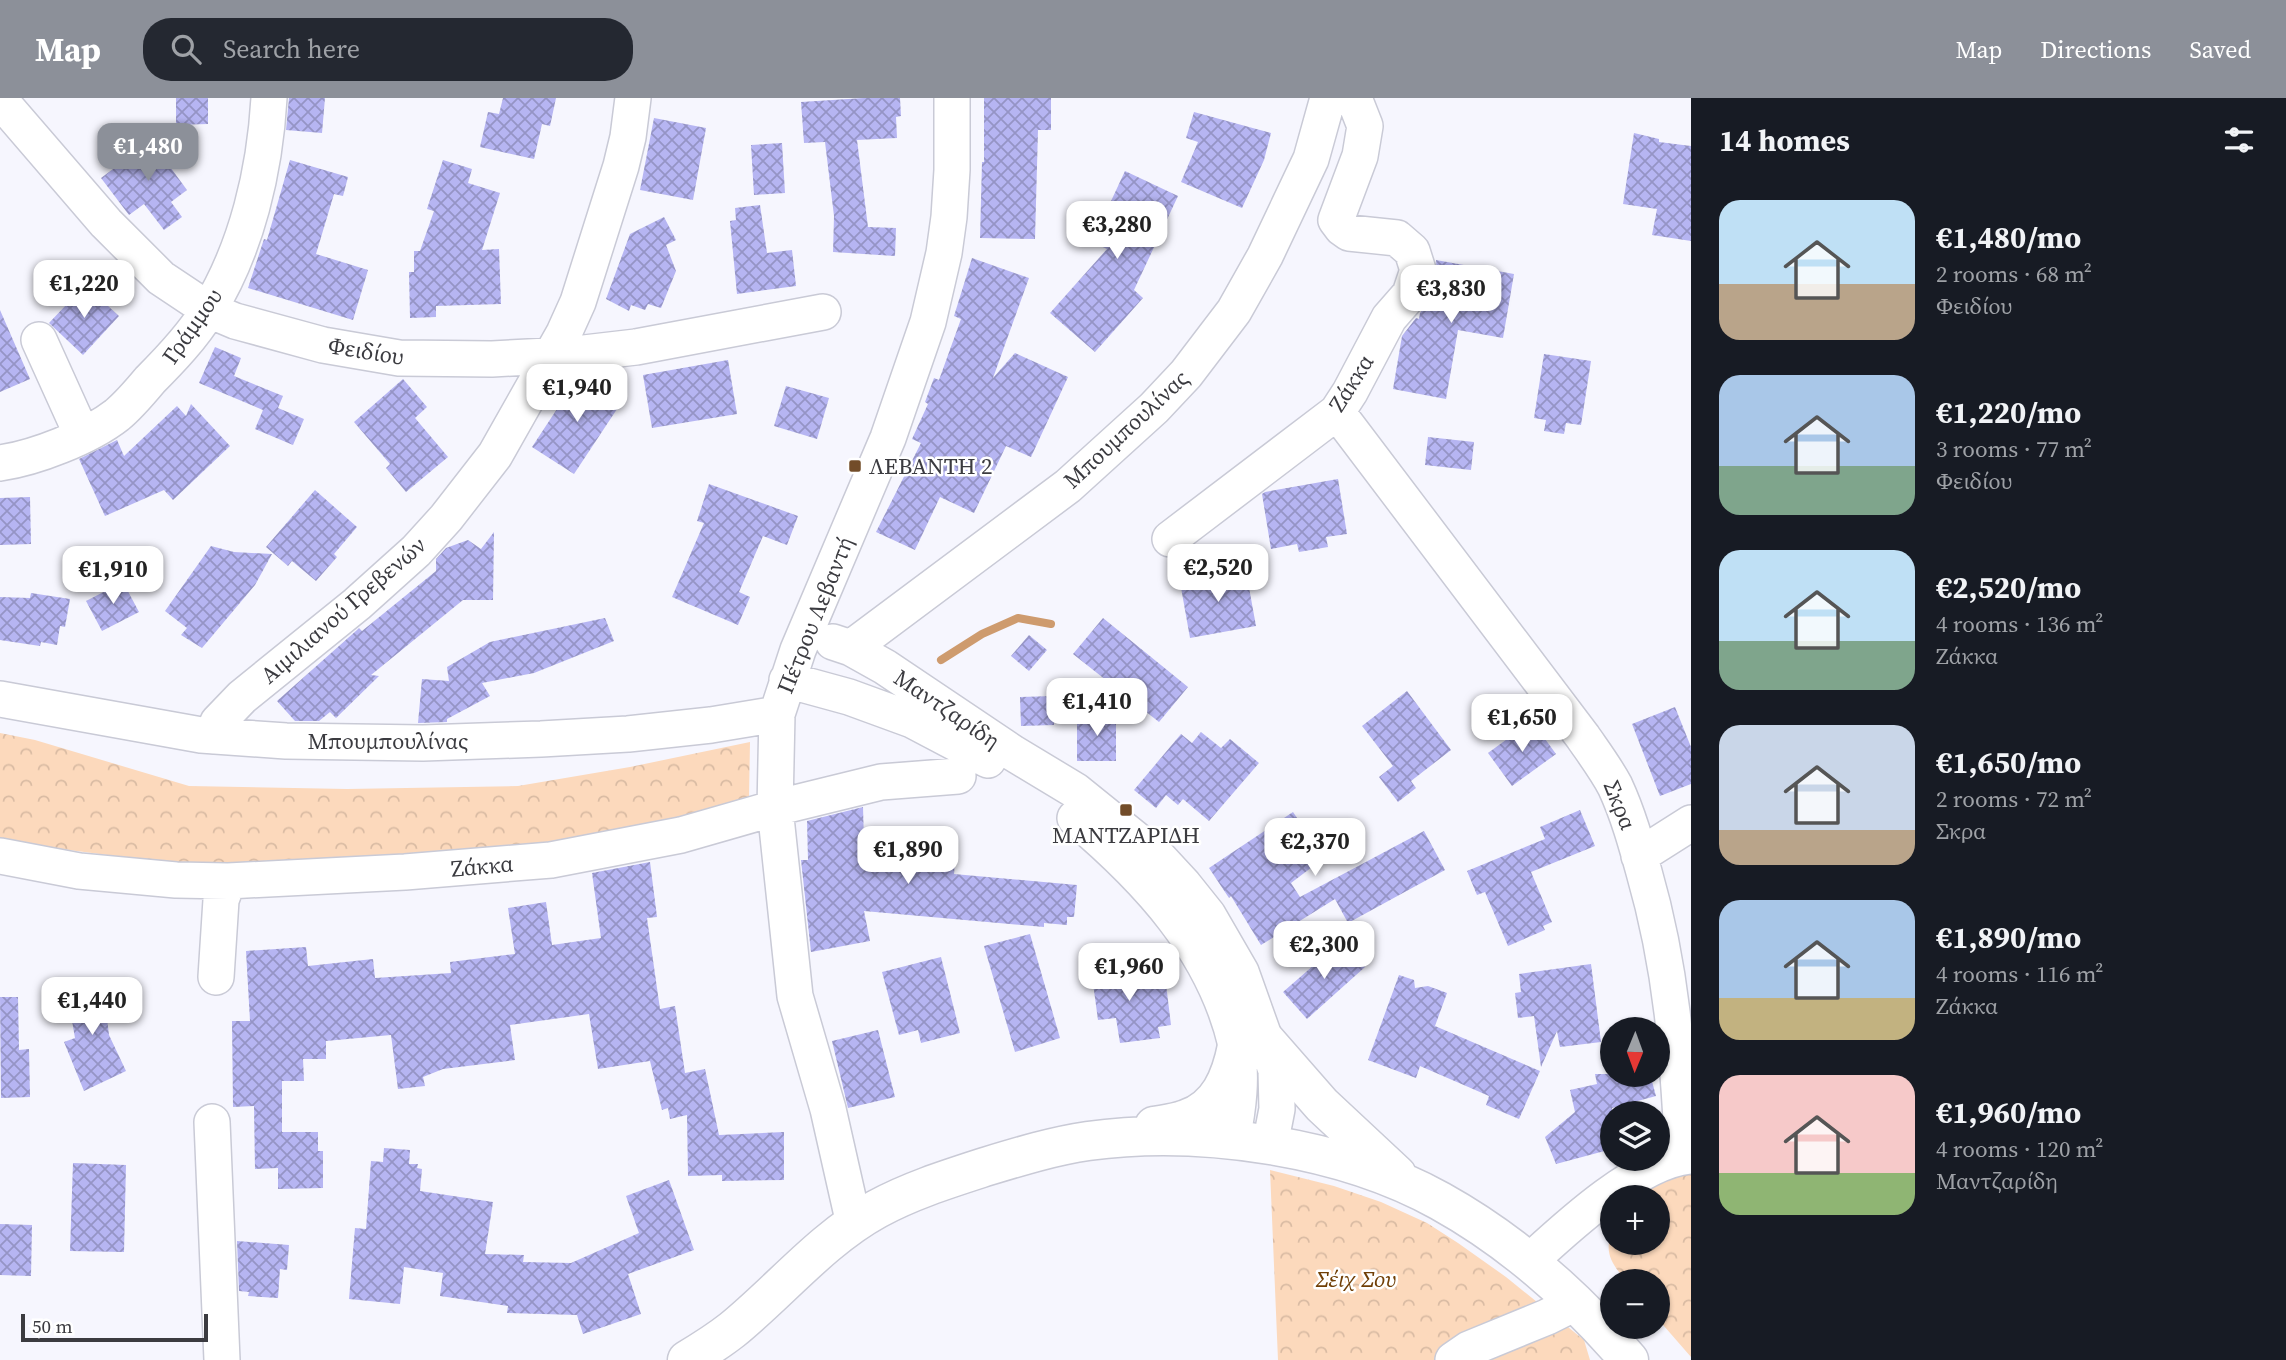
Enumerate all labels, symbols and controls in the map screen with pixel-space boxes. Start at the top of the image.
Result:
search box [143,18,633,81]
text: Map [35,27,101,72]
icon: search [167,30,205,68]
text: Search here [223,31,360,67]
text: Map [1955,33,2002,66]
text: Directions [2040,33,2151,66]
text: Saved [2189,33,2251,66]
text: 14 homes [1719,120,1850,161]
icon: filters [2220,121,2258,159]
pin: €1,480 [91,123,205,183]
text: €1,480 [113,130,183,162]
pin: €3,280 [1060,202,1174,261]
text: €3,280 [1082,208,1152,240]
text: €1,480/mo [1936,217,2081,258]
icon: home [1775,228,1859,312]
text: 2 rooms · 68 m² [1936,258,2092,290]
pin: €1,220 [27,260,141,320]
pin: €3,830 [1394,266,1508,325]
text: €1,220 [49,267,119,299]
text: €3,830 [1416,272,1486,304]
street label: Γράμμου [154,282,230,370]
text: Φειδίου [1936,290,2012,322]
street label: Φειδίου [326,329,406,373]
street label: Ζάκκα [1321,348,1381,418]
street label: Μπουμπουλίνας [1056,362,1196,496]
pin: €1,940 [520,364,634,424]
text: €1,940 [542,371,612,403]
text: €1,220/mo [1936,392,2081,433]
icon: home [1775,403,1859,487]
text: 3 rooms · 77 m² [1936,433,2092,465]
place label: ΛΕΒΑΝΤΗ 2 [869,450,993,482]
marker: ΛΕΒΑΝΤΗ 2 [847,458,863,474]
text: Φειδίου [1936,465,2012,497]
street label: Αιμιλιανού Γρεβενών [253,529,433,691]
street label: Πέτρου Λεβαντή [769,532,861,698]
pin: €2,520 [1161,545,1275,604]
pin: €1,910 [56,546,170,606]
text: €2,520 [1183,551,1253,583]
text: €1,910 [78,553,148,585]
text: €2,520/mo [1936,567,2081,608]
icon: home [1775,578,1859,662]
text: 4 rooms · 136 m² [1936,608,2103,640]
text: Ζάκκα [1936,640,1998,672]
street label: Μαντζαρίδη [887,662,1007,756]
pin: €1,410 [1040,678,1154,738]
text: €1,410 [1062,685,1132,717]
pin: €1,650 [1465,694,1579,754]
text: €1,650 [1487,701,1557,733]
street label: Μπουμπουλίνας [308,725,468,757]
text: €1,650/mo [1936,742,2081,783]
icon: home [1775,753,1859,837]
street label: Σκρα [1596,776,1644,834]
text: 2 rooms · 72 m² [1936,783,2092,815]
marker: ΜΑΝΤΖΑΡΙΔΗ [1118,802,1134,818]
text: Σκρα [1936,815,1986,847]
pin: €2,370 [1258,818,1372,878]
place label: ΜΑΝΤΖΑΡΙΔΗ [1052,819,1200,851]
text: €2,370 [1280,825,1350,857]
pin: €1,890 [851,826,965,886]
text: €1,890 [873,833,943,865]
street label: Ζάκκα [450,847,515,885]
text: €1,890/mo [1936,917,2081,958]
pin: €2,300 [1267,922,1381,981]
text: €2,300 [1289,928,1359,960]
icon: home [1775,928,1859,1012]
pin: €1,960 [1072,944,1186,1003]
text: €1,960 [1094,950,1164,982]
text: 4 rooms · 116 m² [1936,958,2103,990]
pin: €1,440 [35,978,149,1037]
text: €1,440 [57,984,127,1016]
text: Ζάκκα [1936,990,1998,1022]
north arrow [1600,1017,1670,1087]
map controls [1600,1017,1670,1339]
text: €1,960/mo [1936,1092,2081,1133]
button: layers [1600,1101,1670,1171]
icon: home [1775,1103,1859,1187]
text: 4 rooms · 120 m² [1936,1133,2103,1165]
text: Μαντζαρίδη [1936,1165,2058,1197]
button: + [1600,1185,1670,1255]
park label: Σέιχ Σου [1315,1263,1397,1295]
button: − [1600,1269,1670,1339]
scale bar [21,1311,208,1343]
text: 50 m [32,1313,73,1339]

